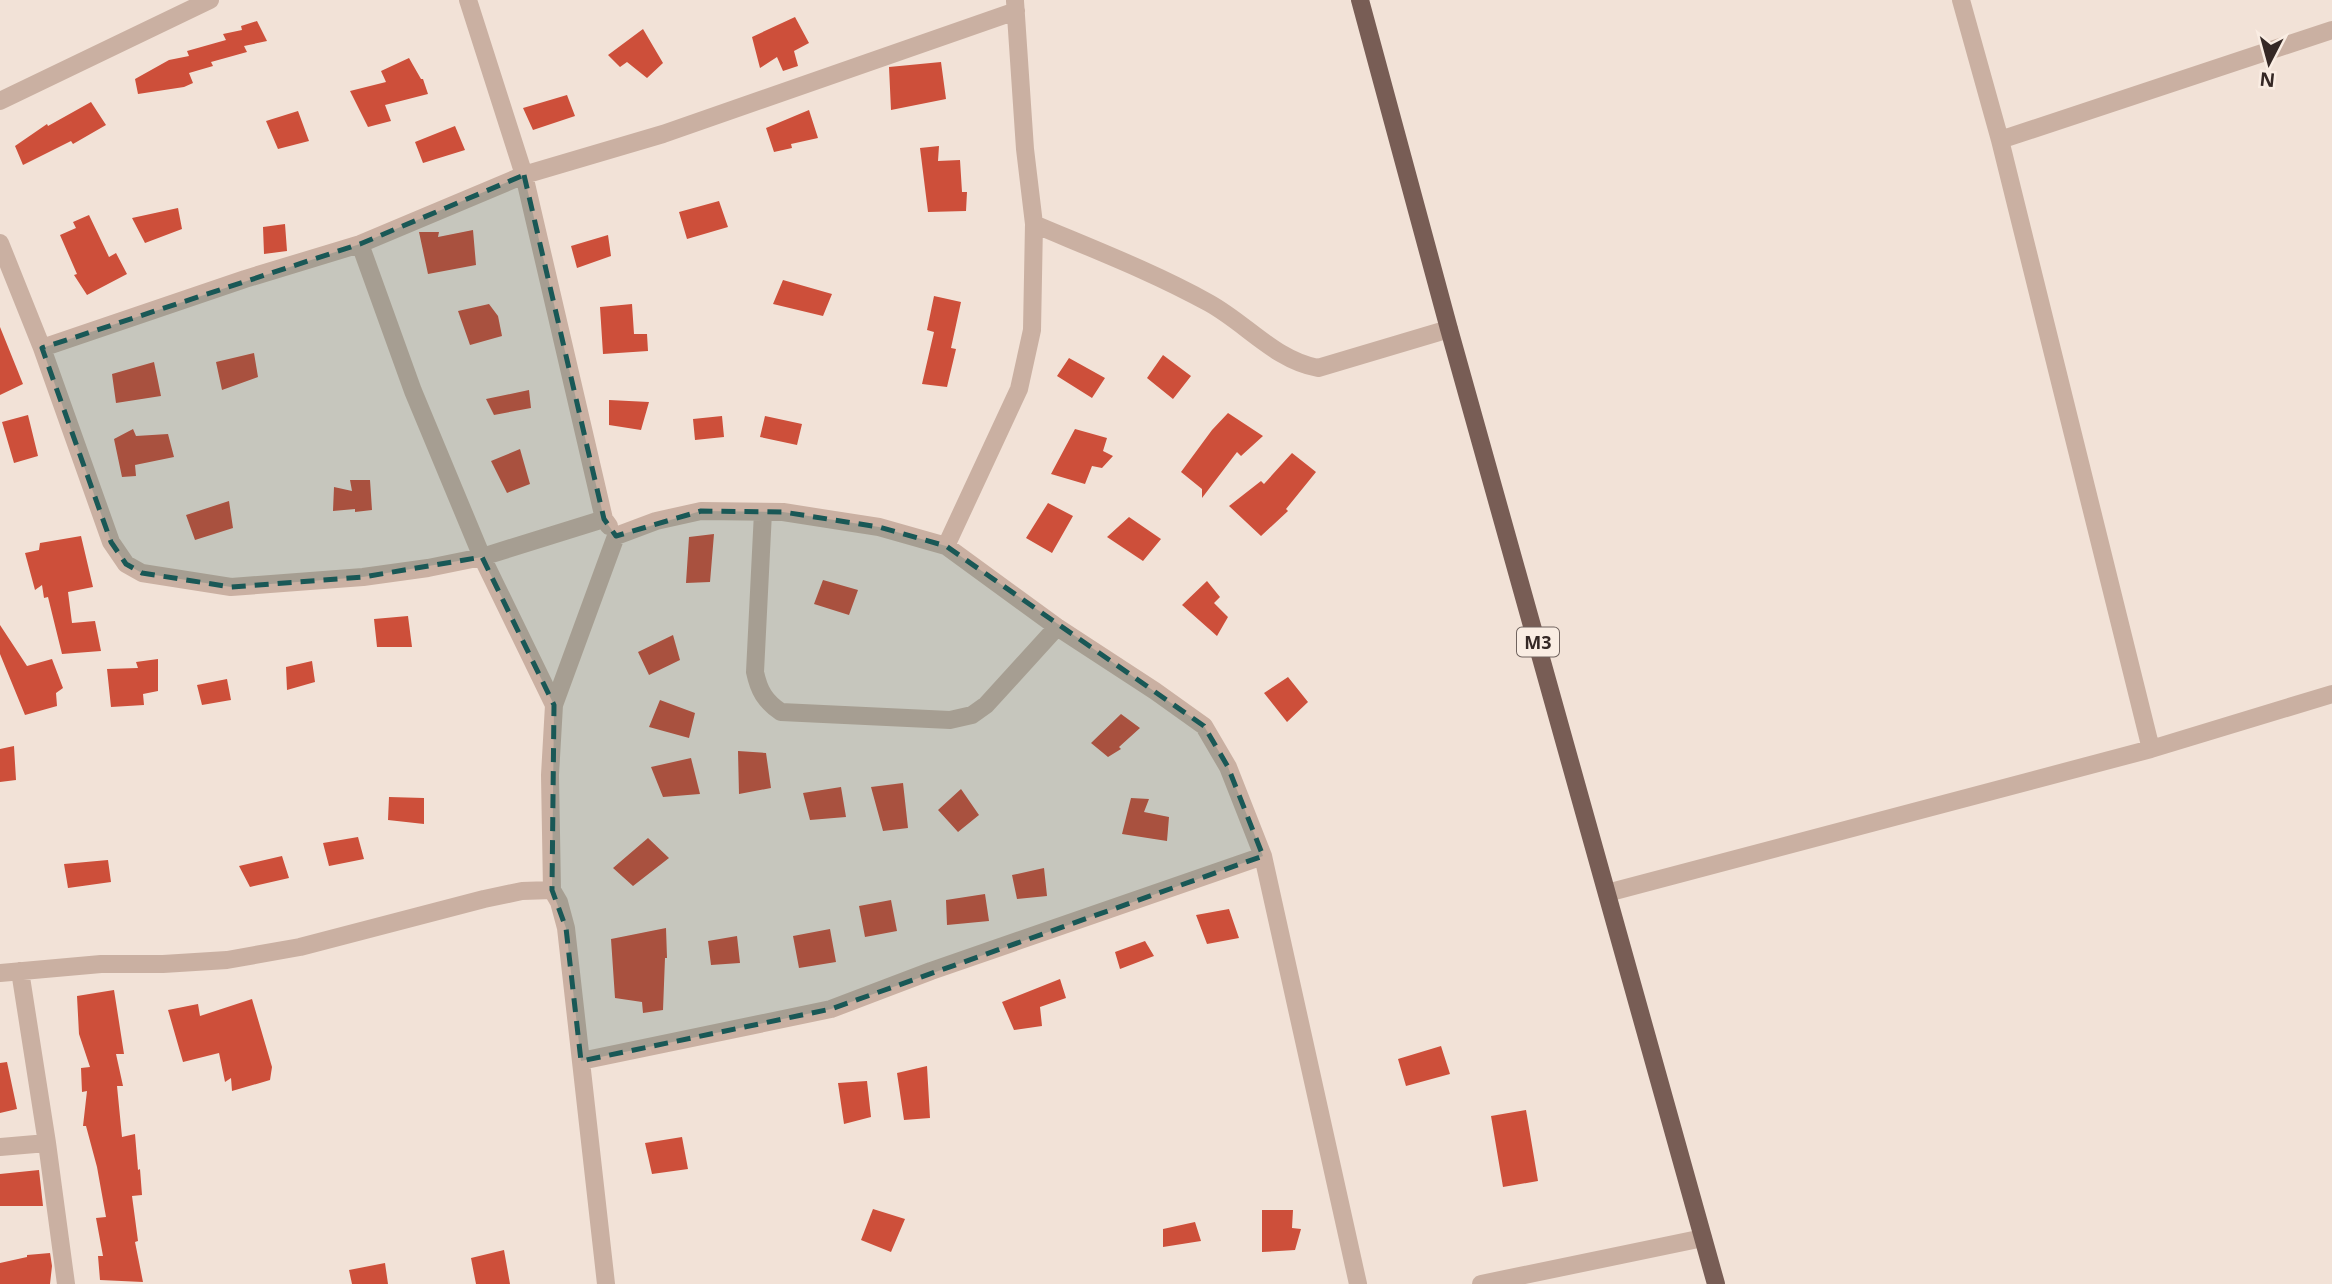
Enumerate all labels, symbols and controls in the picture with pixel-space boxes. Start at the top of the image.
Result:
north arrow [2234,28,2304,98]
text: N [2258,66,2276,94]
road number: M3 [1517,628,1559,656]

